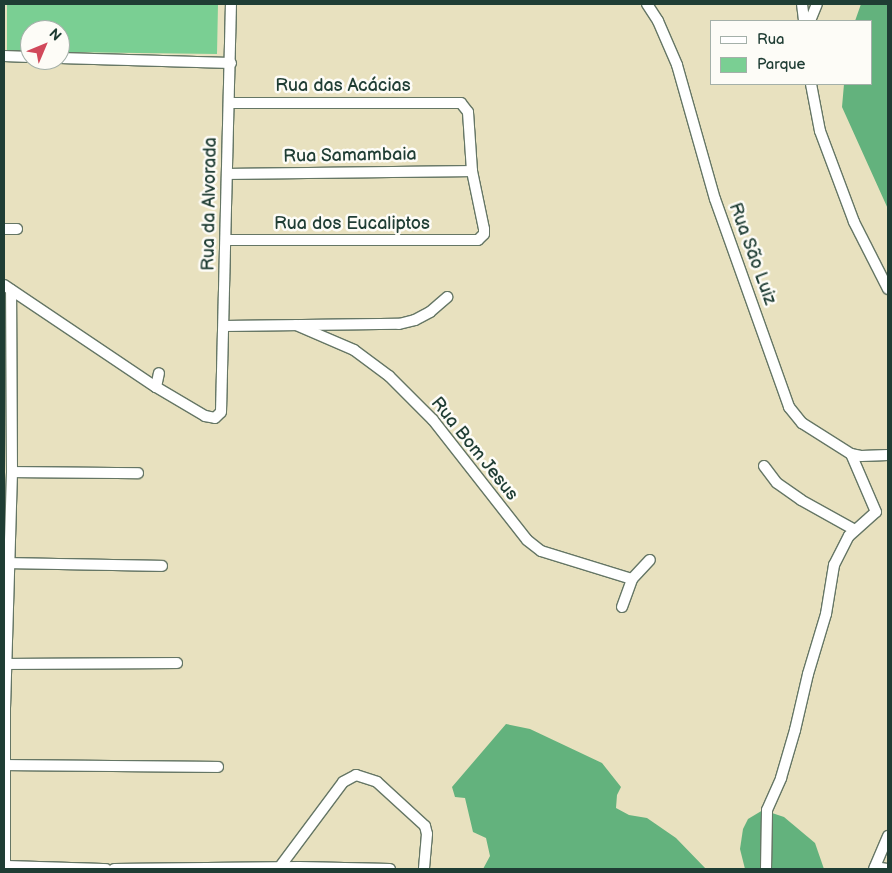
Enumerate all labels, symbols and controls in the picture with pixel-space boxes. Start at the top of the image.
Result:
north arrow [20,20,70,70]
legend [710,20,872,85]
text: N [46,25,65,44]
text: Rua [757,30,785,49]
text: Parque [757,55,805,74]
street label: Rua das Acácias [275,75,411,97]
street label: Rua da Alvorada [198,137,222,271]
street label: Rua Samambaia [283,144,417,168]
street label: Rua São Luiz [723,200,781,308]
street label: Rua dos Eucaliptos [274,213,430,235]
street label: Rua Bom Jesus [425,393,523,505]

